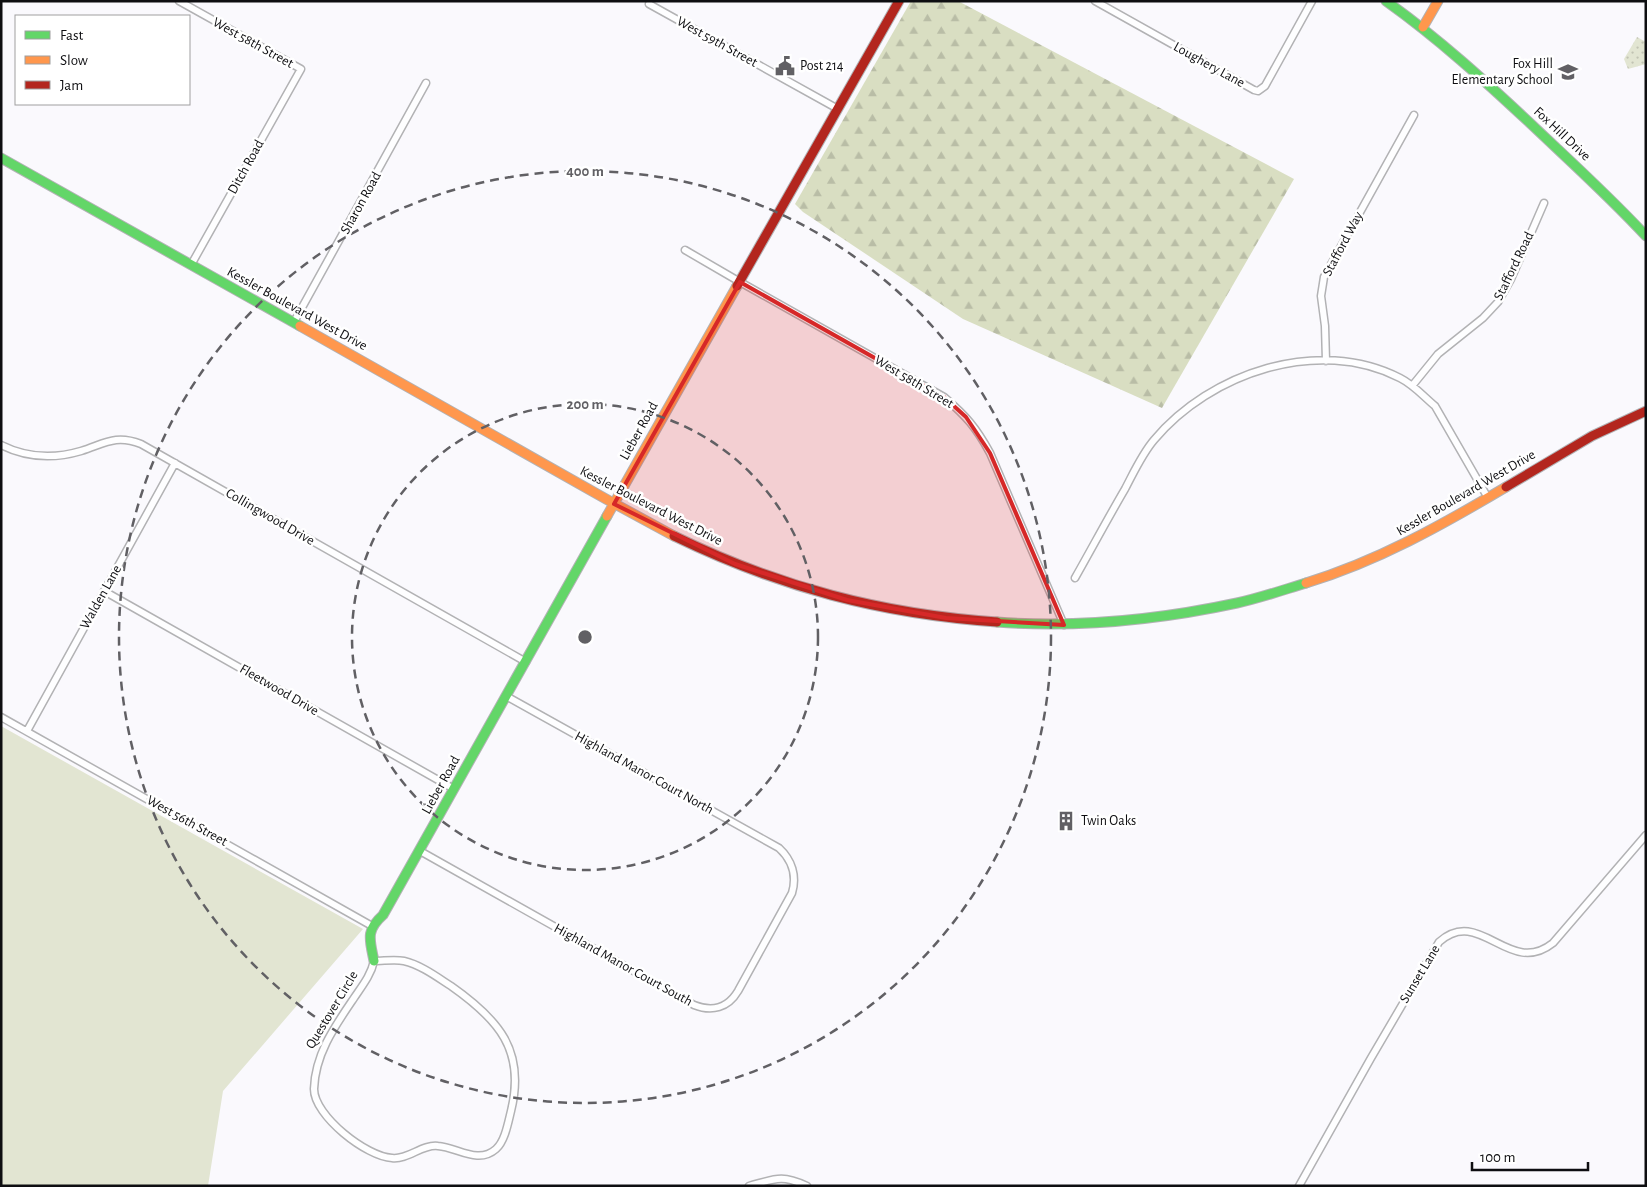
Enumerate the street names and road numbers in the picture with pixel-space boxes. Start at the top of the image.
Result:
street label: West 59th Street [674,14,760,70]
street label: West 58th Street [210,15,296,71]
street label: Loughery Lane [1171,40,1247,90]
street label: Fox Hill Drive [1531,104,1593,164]
street label: Ditch Road [225,138,267,196]
street label: Sharon Road [338,170,384,236]
street label: Stafford Way [1320,210,1366,278]
street label: Stafford Road [1491,230,1537,302]
street label: Kessler Boulevard West Drive [225,265,369,353]
street label: West 58th Street [872,353,957,411]
street label: Lieber Road [617,400,661,462]
street label: Kessler Boulevard West Drive [1394,448,1538,538]
street label: Kessler Boulevard West Drive [578,464,724,548]
street label: Collingwood Drive [223,486,317,548]
street label: Walden Lane [78,563,124,631]
street label: Fleetwood Drive [237,662,321,718]
street label: Highland Manor Court North [572,729,716,817]
street label: Lieber Road [419,754,463,816]
street label: West 56th Street [144,793,230,849]
street label: Highland Manor Court South [551,921,695,1009]
street label: Sunset Lane [1397,943,1443,1005]
street label: Questover Circle [303,969,361,1051]

